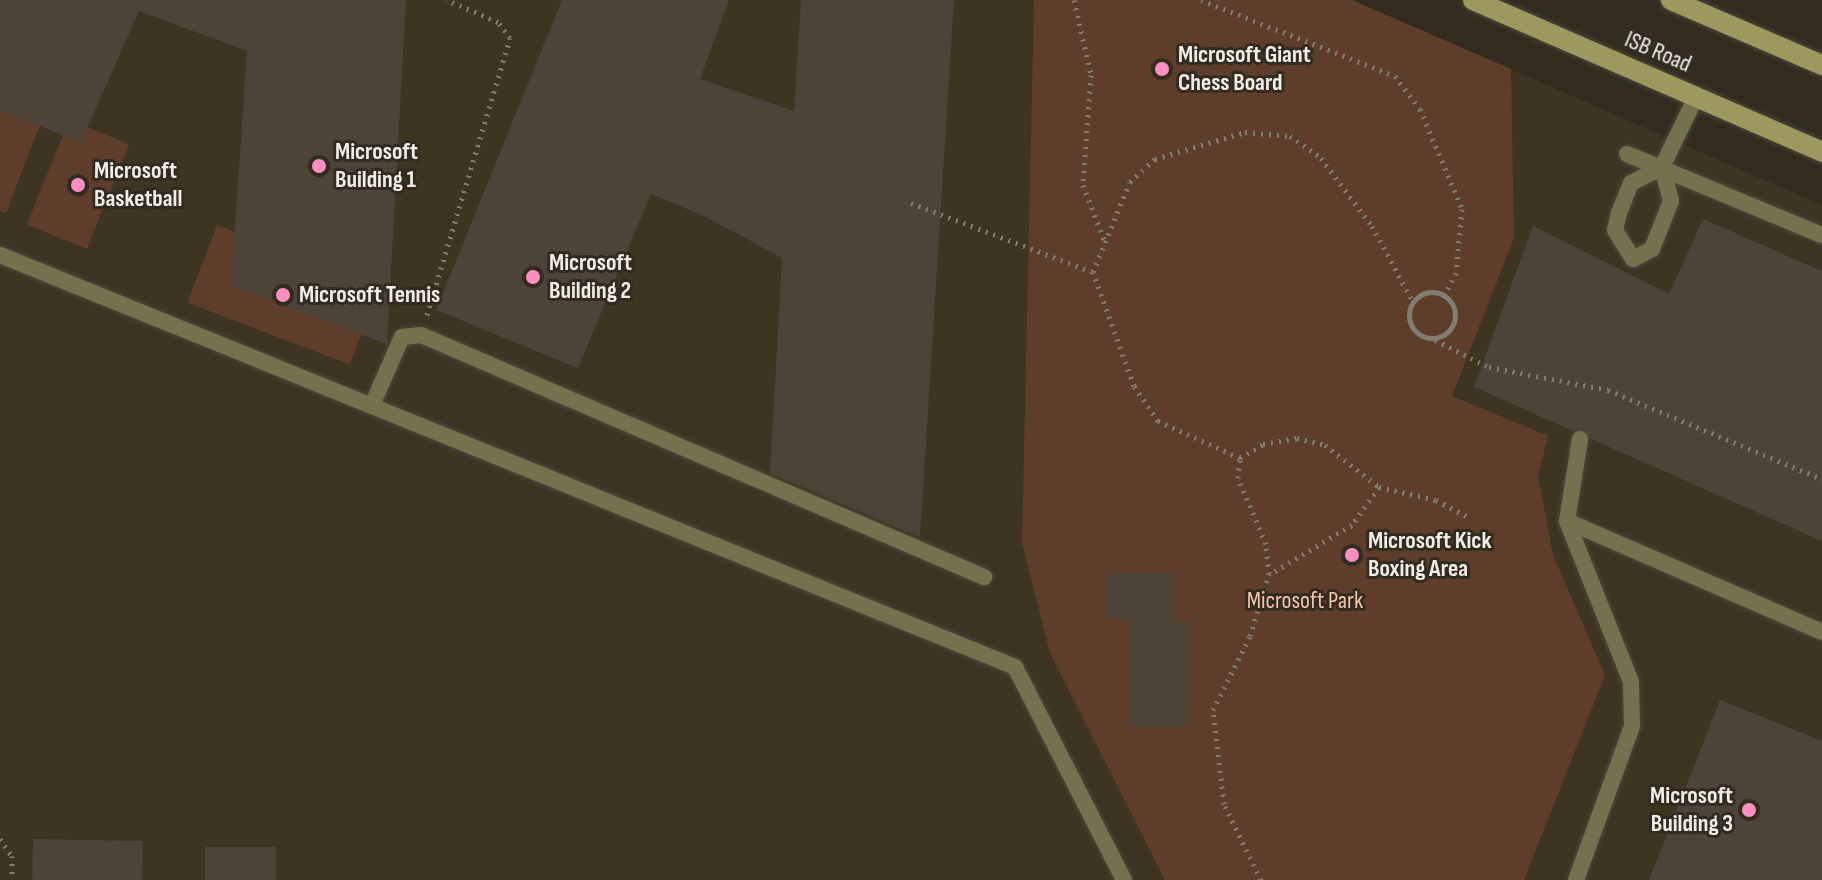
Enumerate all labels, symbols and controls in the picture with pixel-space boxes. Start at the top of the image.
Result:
street label: ISB Road [1620,25,1696,79]
place label: Microsoft Giant Chess Board [1178,41,1311,97]
marker: Microsoft Giant Chess Board [1153,60,1171,78]
place label: Microsoft Building 1 [335,138,418,194]
place label: Microsoft Basketball [94,157,182,213]
marker: Microsoft Building 1 [310,157,328,175]
marker: Microsoft Basketball [69,176,87,194]
place label: Microsoft Building 2 [549,249,632,305]
marker: Microsoft Building 2 [524,268,542,286]
place label: Microsoft Tennis [299,281,440,309]
marker: Microsoft Tennis [274,286,292,304]
place label: Microsoft Kick Boxing Area [1368,527,1492,583]
marker: Microsoft Kick Boxing Area [1343,546,1361,564]
park label: Microsoft Park [1247,587,1363,615]
place label: Microsoft Building 3 [1650,782,1733,838]
marker: Microsoft Building 3 [1740,801,1758,819]

